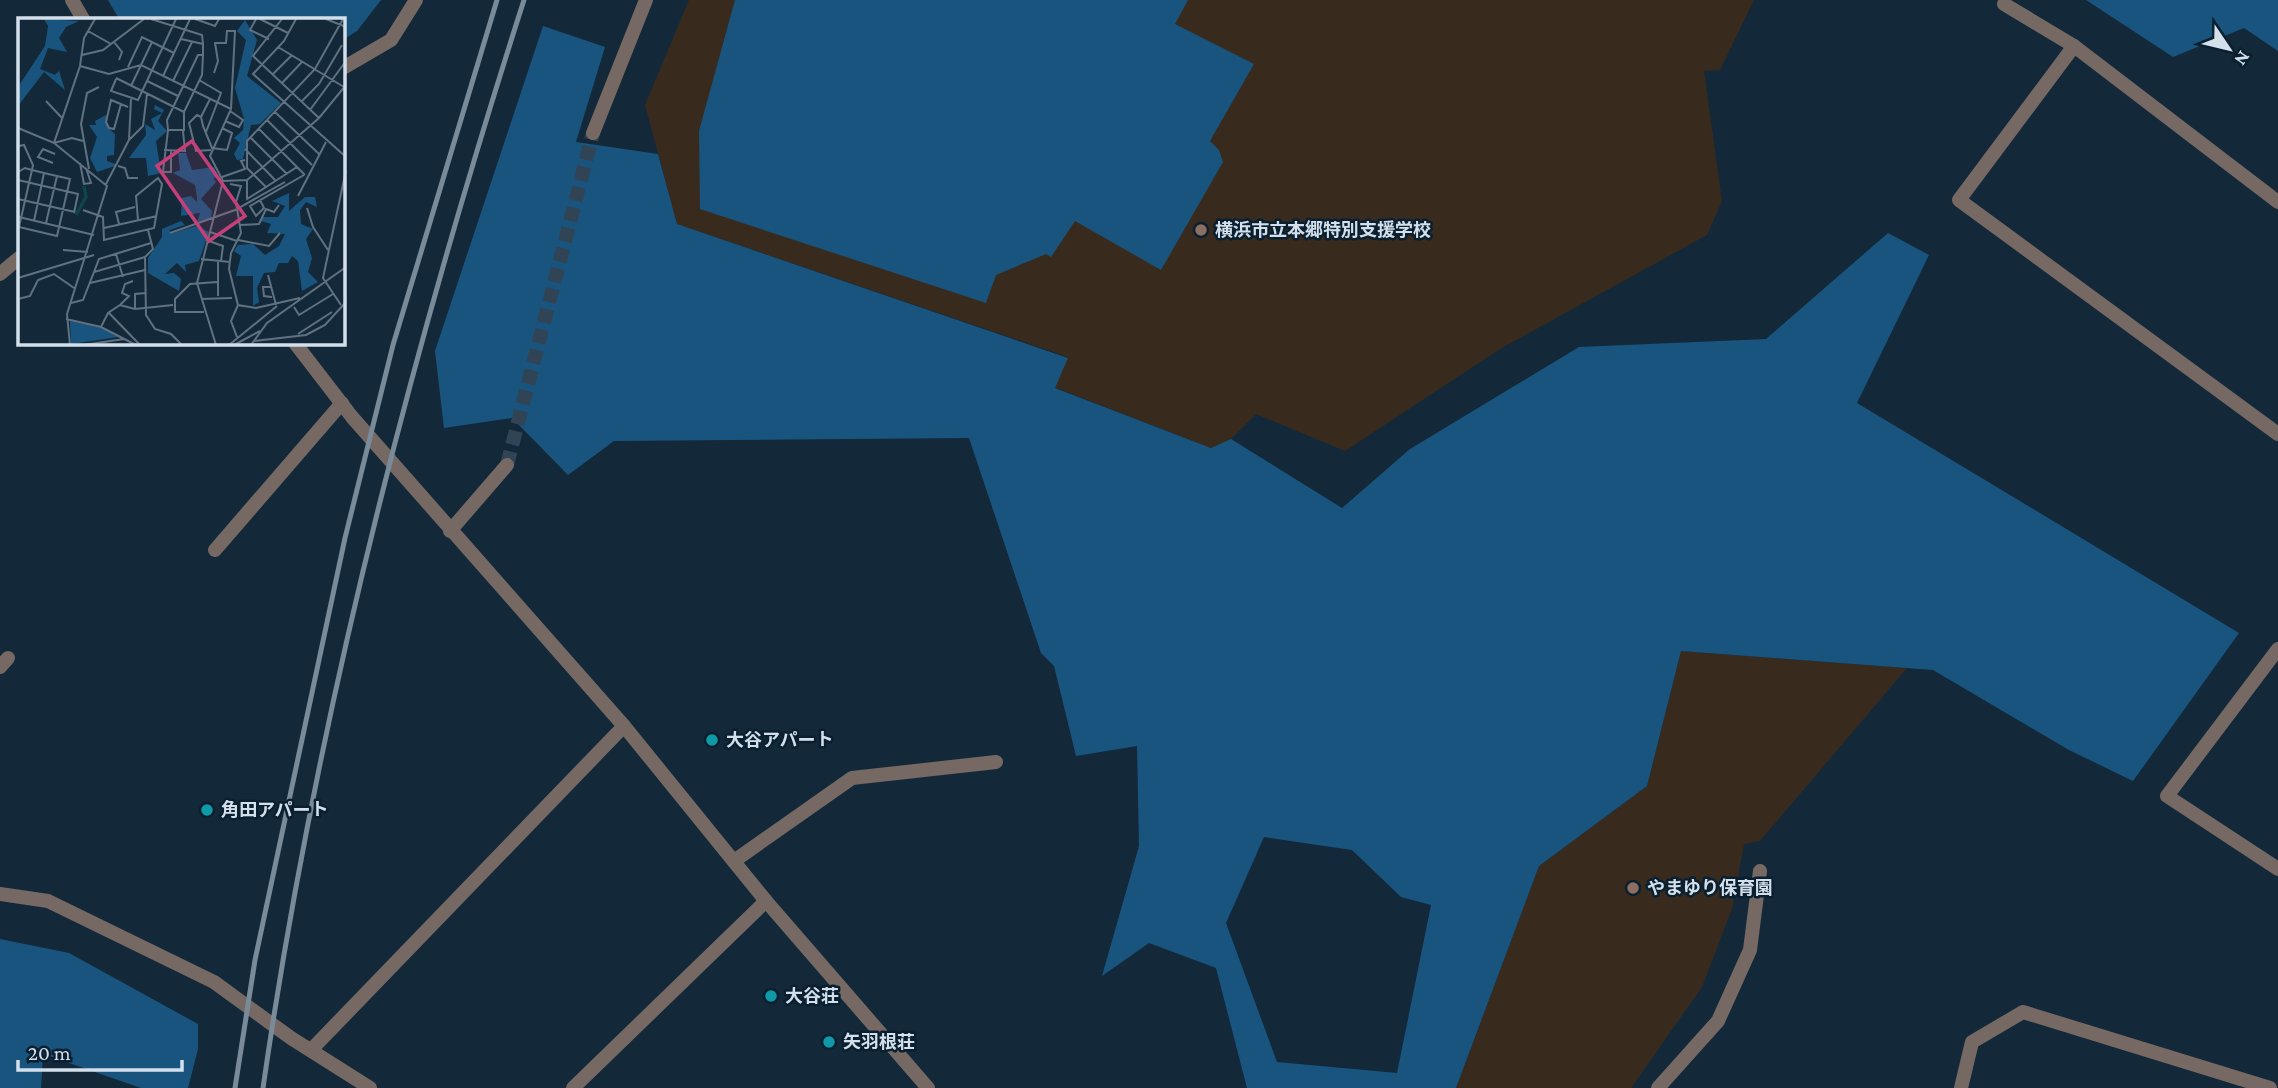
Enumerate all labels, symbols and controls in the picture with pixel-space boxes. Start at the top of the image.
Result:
north arrow [2194,14,2264,84]
inset map [18,18,345,345]
text: N [2230,47,2255,70]
place label: 横浜市立本郷特別支援学校 [1215,220,1431,240]
marker: 横浜市立本郷特別支援学校 [1193,222,1209,238]
place label: 大谷アパート [726,730,834,750]
marker: 大谷アパート [704,732,720,748]
place label: 角田アパート [221,799,329,820]
marker: 角田アパート [199,802,215,818]
place label: やまゆり保育園 [1647,878,1773,898]
marker: やまゆり保育園 [1625,880,1641,896]
place label: 大谷荘 [785,986,839,1006]
marker: 大谷荘 [763,988,779,1004]
scale bar [18,1028,182,1072]
place label: 矢羽根荘 [843,1032,915,1052]
marker: 矢羽根荘 [821,1034,837,1050]
text: 20 m [28,1041,71,1065]

